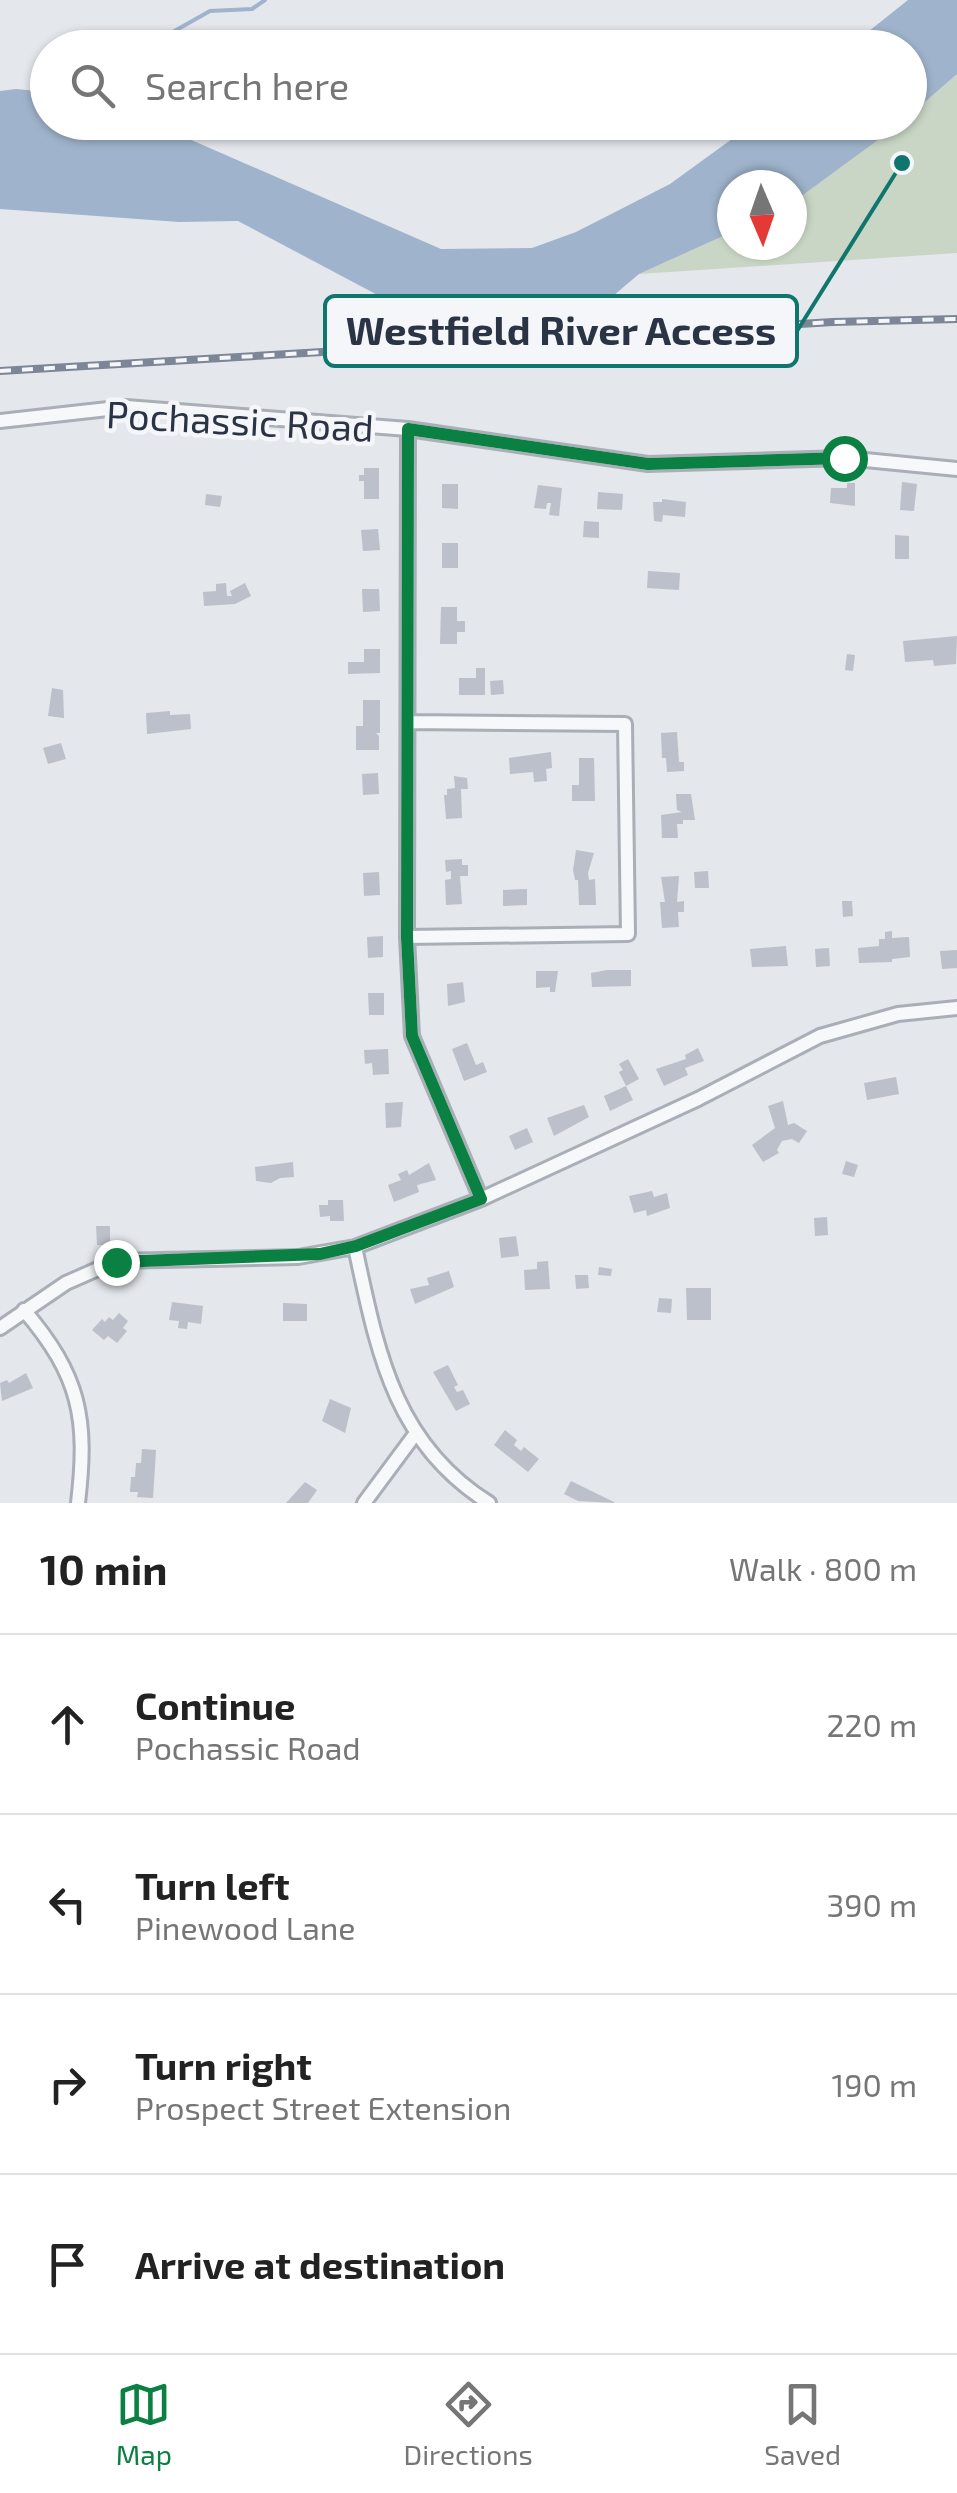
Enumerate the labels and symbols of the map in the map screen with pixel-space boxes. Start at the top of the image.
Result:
north arrow [717,170,807,260]
callout: Westfield River Access [325,296,797,366]
text: Westfield River Access [346,305,776,353]
street label: Pochassic Road [105,390,375,450]
route start [822,436,868,482]
route end [94,1240,140,1286]

